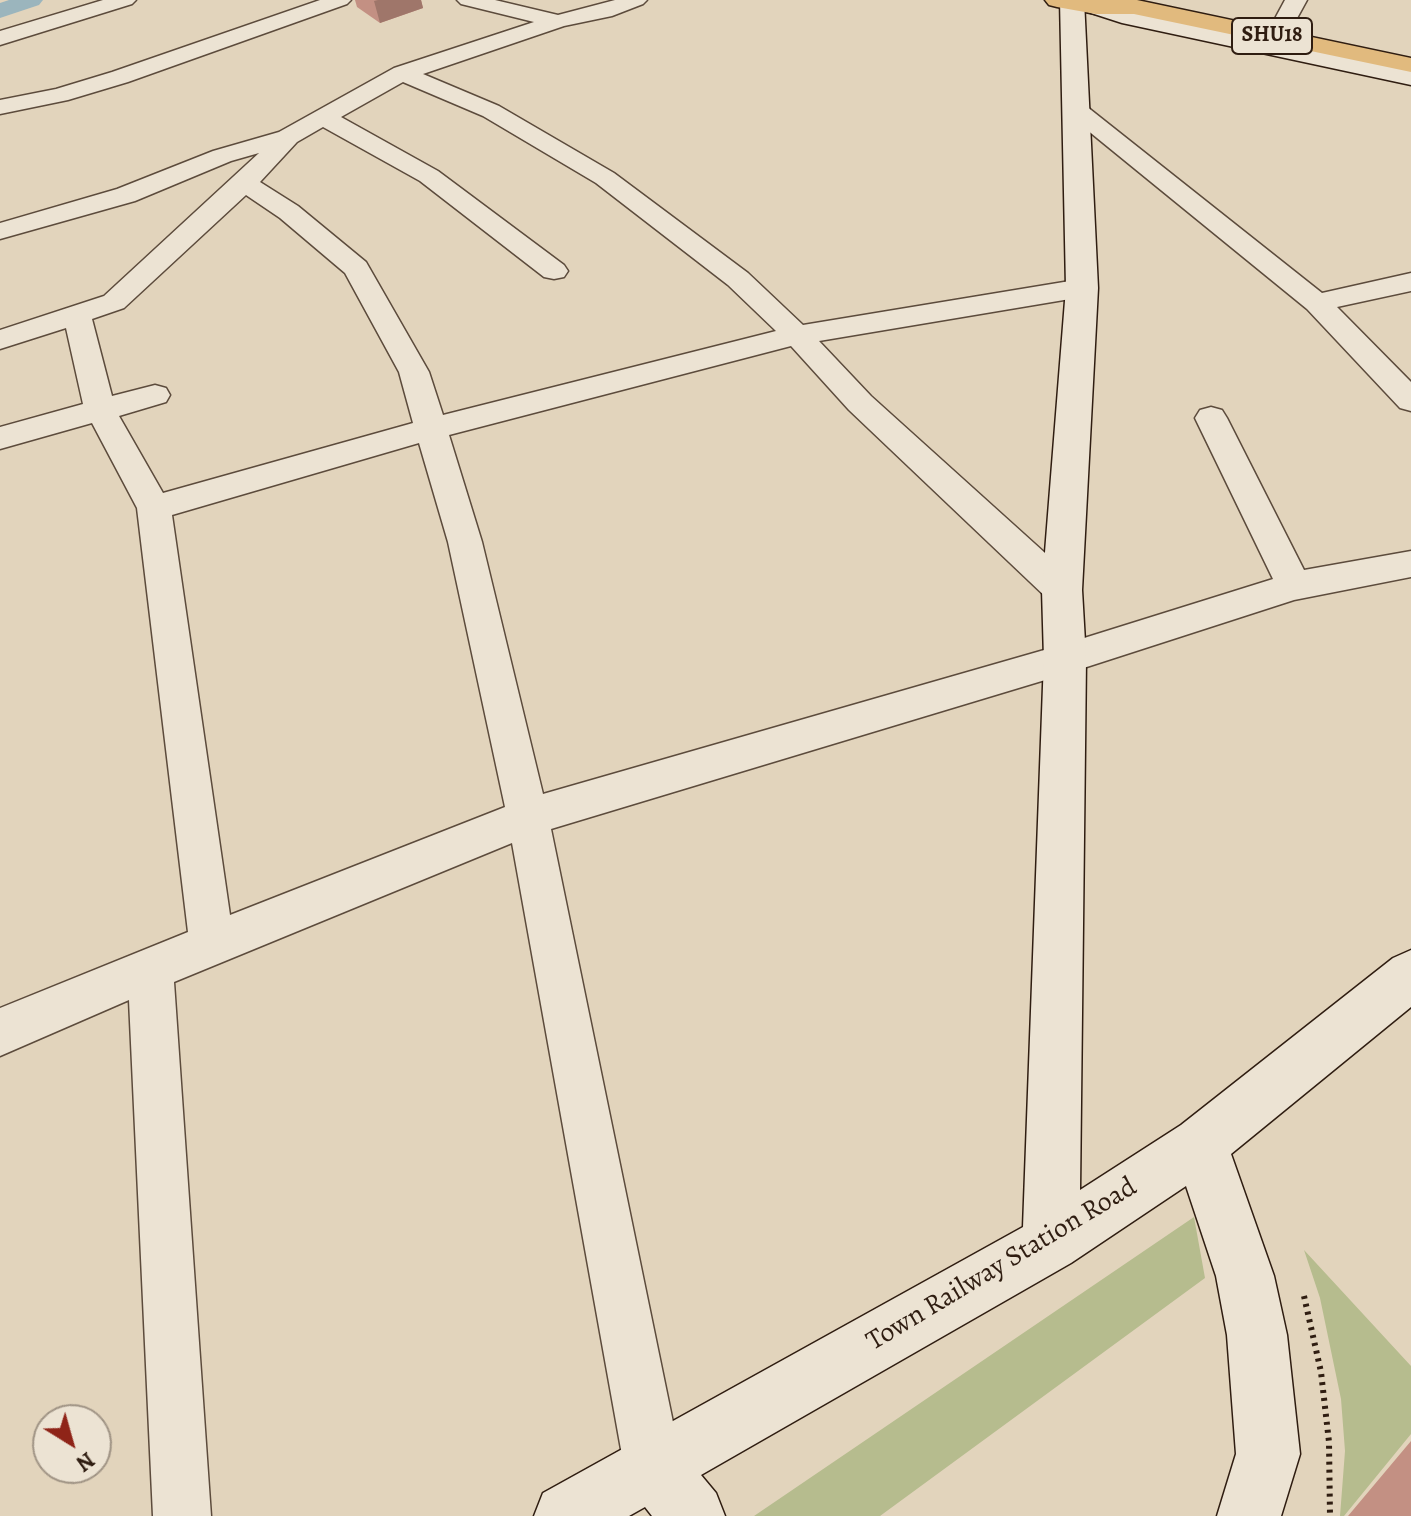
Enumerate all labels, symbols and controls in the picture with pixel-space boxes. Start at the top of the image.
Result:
road number: SHU18 [1232,18,1312,54]
street label: Town Railway Station Road [861,1171,1143,1359]
north arrow [32,1404,112,1484]
text: N [70,1445,101,1478]

